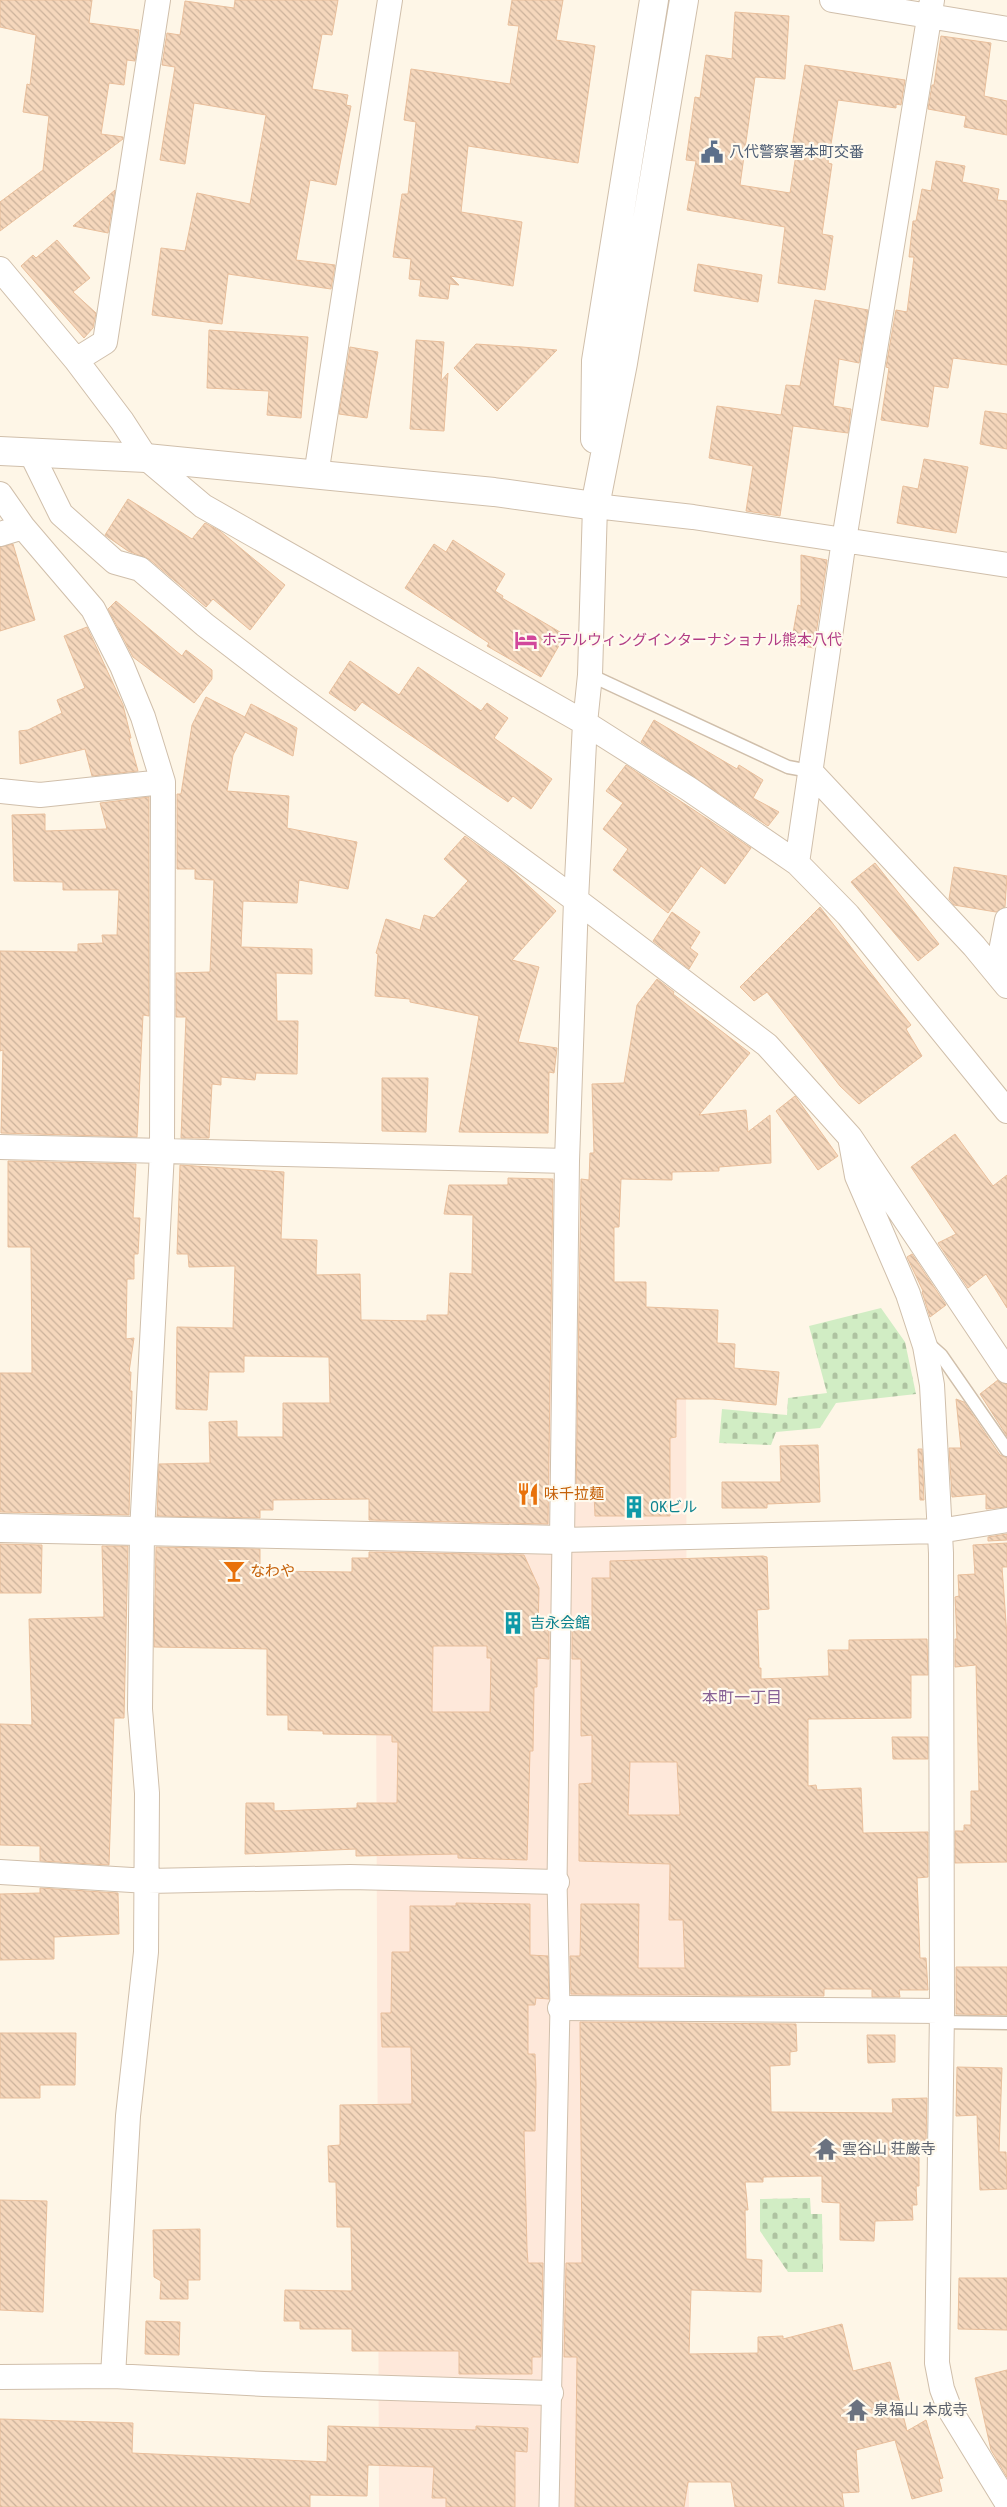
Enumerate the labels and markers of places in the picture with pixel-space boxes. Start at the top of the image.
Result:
public building icon: 八代警察署本町交番 [699,139,725,165]
place label: 八代警察署本町交番 [729,143,864,161]
hotel icon: ホテルウィングインターナショナル熊本八代 [513,627,539,653]
place label: ホテルウィングインターナショナル熊本八代 [542,631,842,649]
restaurant icon: 味千拉麺 [515,1481,541,1507]
place label: 味千拉麺 [544,1485,604,1503]
building icon: OKビル [621,1494,647,1520]
place label: OKビル [650,1498,697,1516]
bar icon: なわや [221,1558,247,1584]
place label: なわや [250,1562,295,1580]
building icon: 吉永会館 [500,1610,526,1636]
place label: 吉永会館 [530,1614,590,1632]
temple icon: 雲谷山 荘厳寺 [813,2136,839,2162]
place label: 雲谷山 荘厳寺 [842,2140,935,2158]
temple icon: 泉福山 本成寺 [844,2397,870,2423]
place label: 泉福山 本成寺 [874,2401,967,2419]

